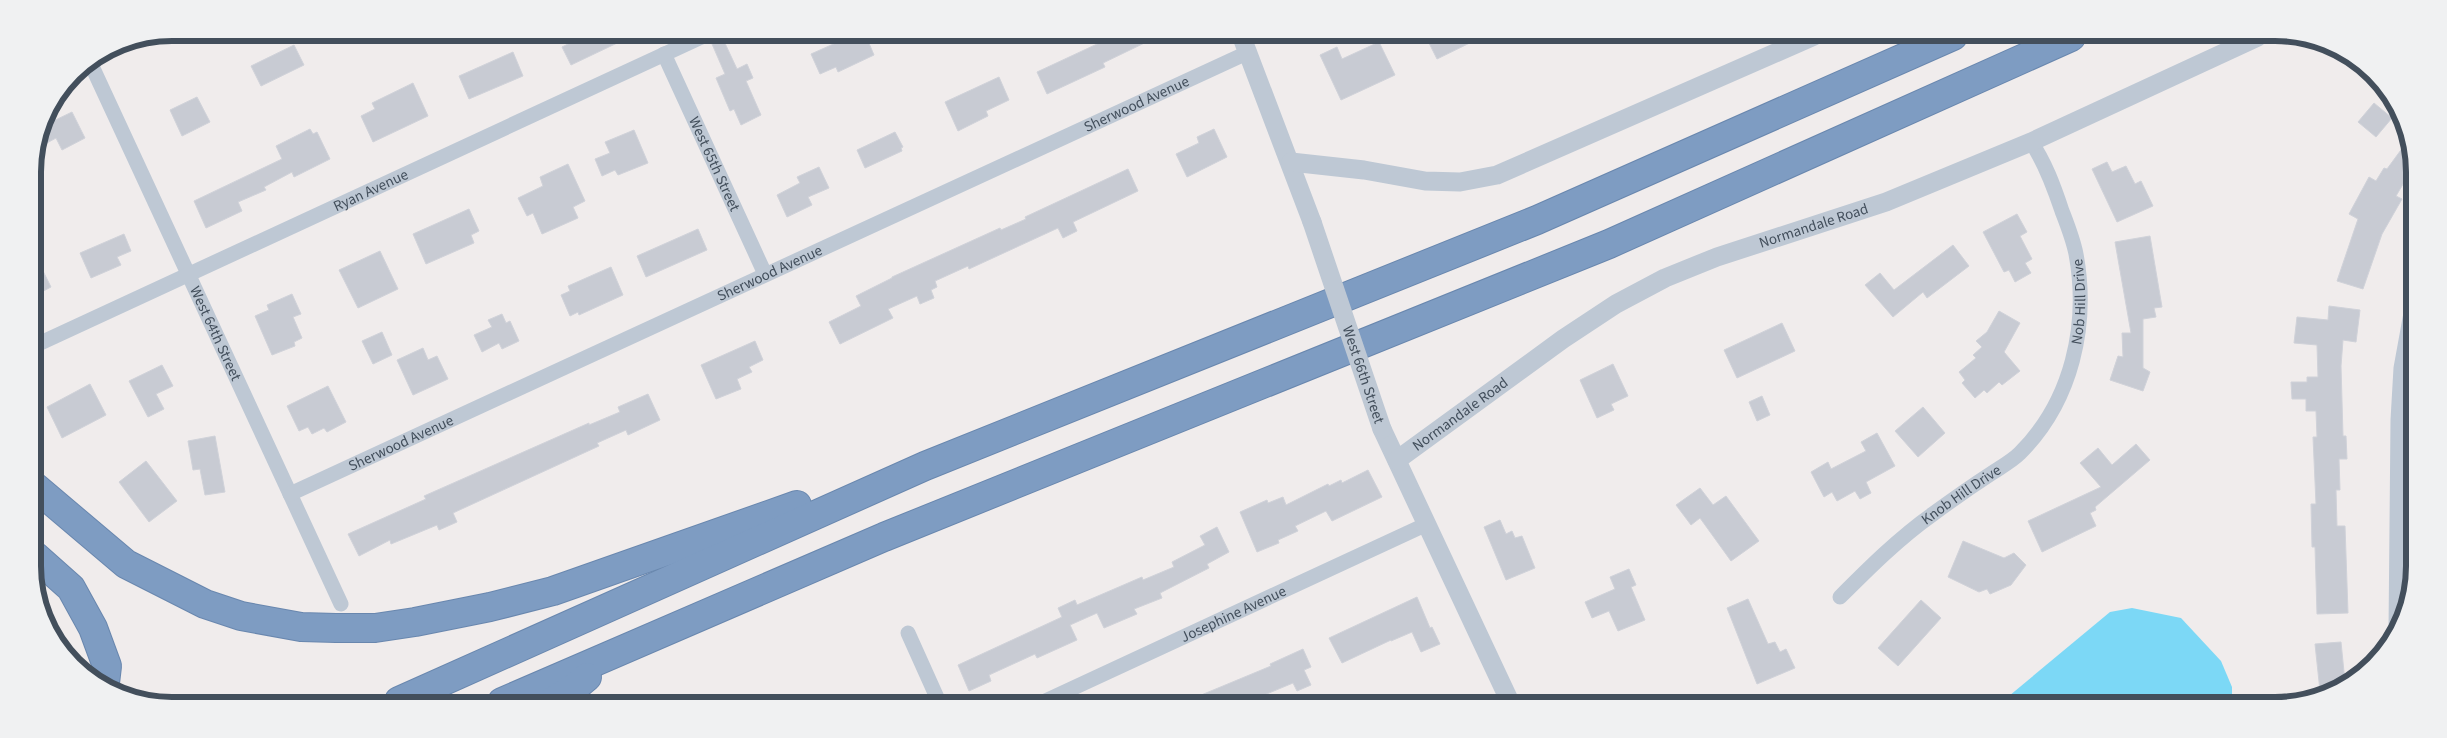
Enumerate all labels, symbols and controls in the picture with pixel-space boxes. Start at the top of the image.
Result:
street label: Sherwood Avenue [1080,71,1192,137]
street label: West 65th Street [684,113,745,215]
street label: Ryan Avenue [330,164,412,217]
street label: Normandale Road [1756,198,1871,253]
street label: Sherwood Avenue [713,240,826,306]
street label: Nob Hill Drive [2066,257,2091,346]
street label: West 64th Street [185,283,247,384]
street label: West 66th Street [1337,323,1390,426]
street label: Normandale Road [1408,372,1512,456]
street label: Sherwood Avenue [345,410,457,476]
street label: Knob Hill Drive [1917,459,2005,530]
street label: Josephine Avenue [1177,580,1290,647]

